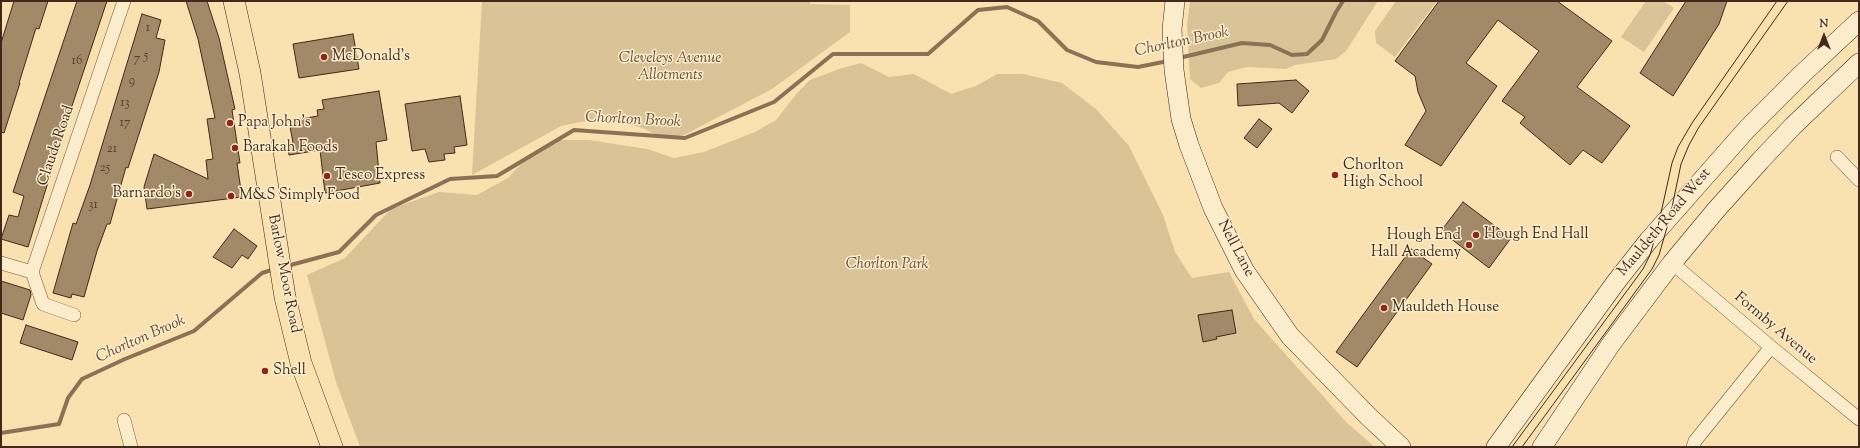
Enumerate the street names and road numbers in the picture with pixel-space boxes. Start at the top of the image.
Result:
street label: Claude Road [35,103,79,189]
street label: Mauldeth Road West [1615,165,1715,281]
street label: Barlow Moor Road [263,213,303,335]
street label: Nell Lane [1213,217,1257,281]
street label: Formby Avenue [1730,289,1820,369]

